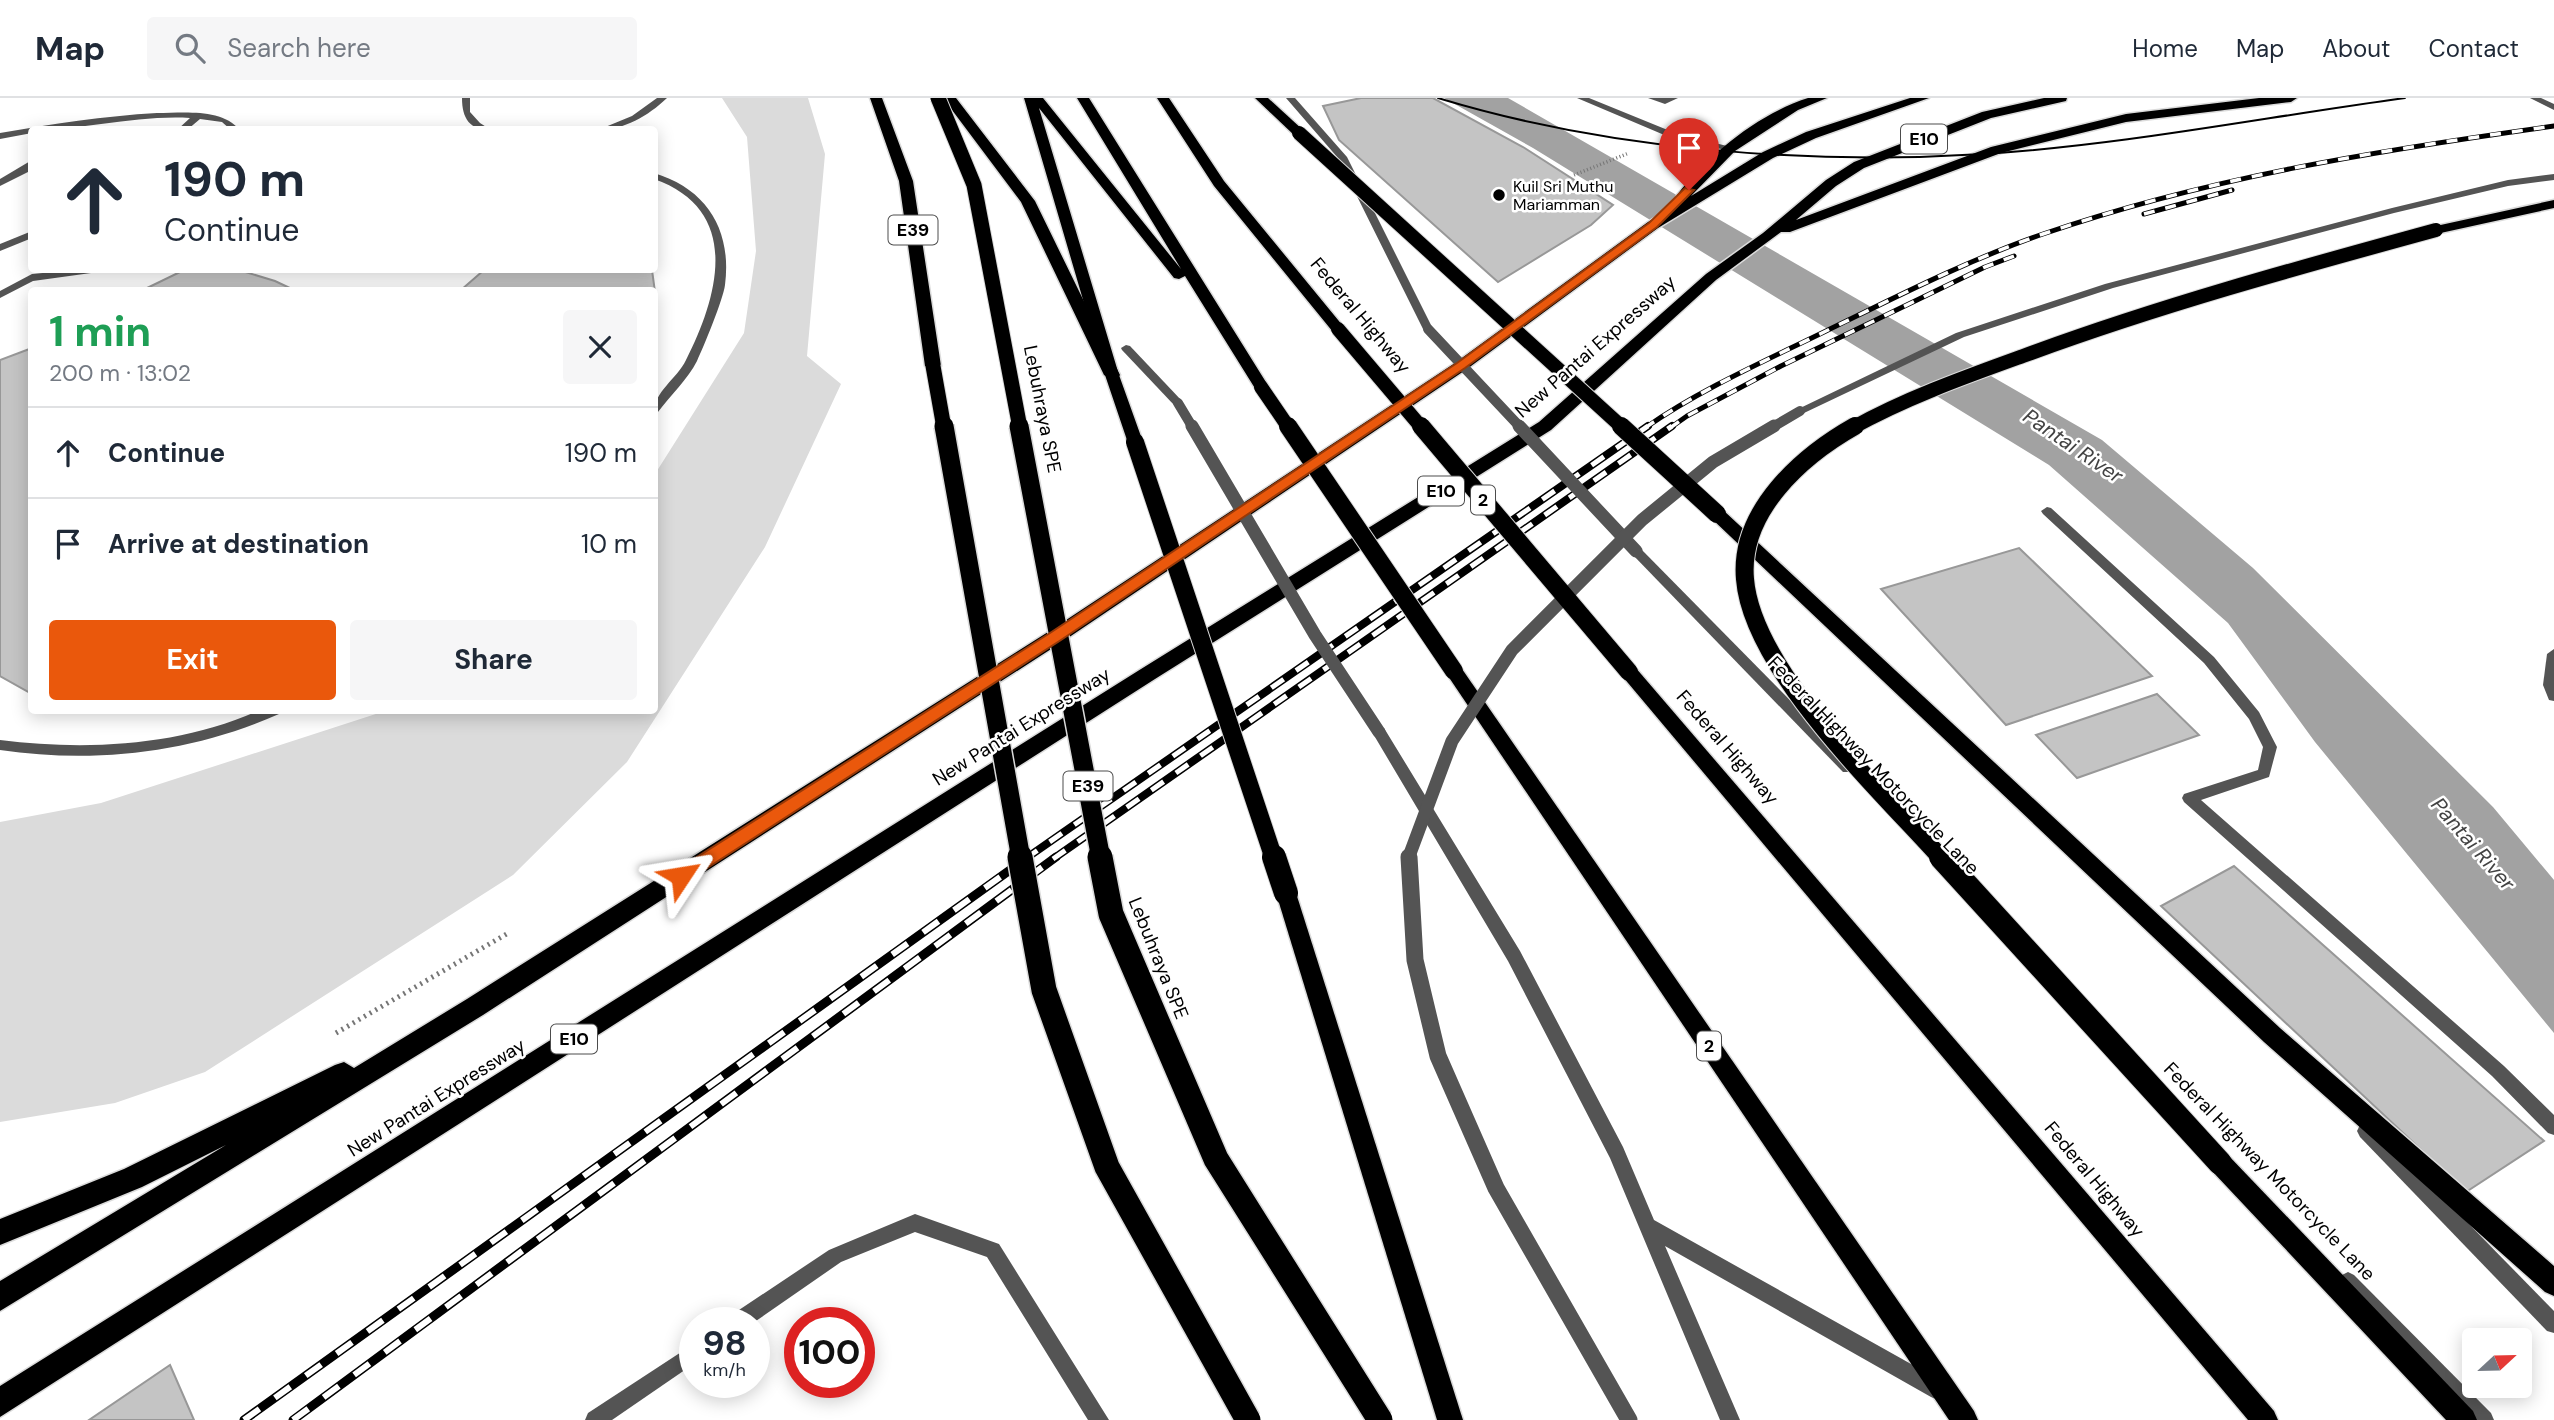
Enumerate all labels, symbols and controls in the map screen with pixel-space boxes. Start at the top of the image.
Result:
search box [147,17,637,80]
text: Map [35,27,105,70]
icon: search [171,29,209,67]
text: Search here [227,31,371,65]
text: Home [2132,33,2198,64]
text: Map [2236,33,2284,64]
text: About [2322,33,2391,64]
text: Contact [2429,33,2519,64]
pin [1659,118,1719,190]
road number: E10 [1901,124,1947,154]
icon: arrive [1670,129,1708,167]
text: 190 m [164,147,305,211]
icon: ahead [49,154,140,245]
place label: Kuil Sri Muthu Mariamman [1513,176,1613,215]
marker: Kuil Sri Muthu Mariamman [1491,187,1507,203]
text: Continue [164,209,299,251]
road number: E39 [888,216,937,244]
street label: Federal Highway [1305,252,1417,379]
street label: New Pantai Expressway [1510,269,1681,423]
text: 1 min [49,304,151,359]
button: close [563,310,637,384]
street label: Lebuhraya SPE [1018,343,1067,475]
text: 200 m · 13:02 [49,358,191,388]
water label: Pantai River [2018,402,2129,490]
icon: ahead [49,434,87,472]
text: Continue [108,436,225,470]
text: 190 m [565,436,637,470]
road number: E10 [1418,477,1464,506]
road number: 2 [1471,486,1495,514]
icon: arrive [49,525,87,563]
text: Arrive at destination [108,527,369,561]
text: 10 m [581,527,637,561]
button: Exit [49,620,336,700]
button: Share [350,620,637,700]
street label: Federal Highway Motorcycle Lane [1762,651,1985,880]
street label: New Pantai Expressway [928,661,1115,791]
street label: Federal Highway [1671,685,1784,810]
road number: E39 [1064,772,1112,800]
water label: Pantai River [2425,791,2522,897]
position arrow [644,839,718,913]
street label: Lebuhraya SPE [1123,894,1194,1023]
road number: E10 [551,1024,597,1054]
road number: 2 [1697,1031,1721,1060]
street label: New Pantai Expressway [343,1032,530,1162]
street label: Federal Highway Motorcycle Lane [2158,1057,2381,1286]
street label: Federal Highway [2039,1116,2151,1243]
speed limit sign: 100 [784,1307,875,1398]
text: 98 [702,1320,747,1366]
north arrow [2462,1328,2532,1398]
map controls [2462,1328,2532,1398]
text: km/h [703,1358,746,1382]

